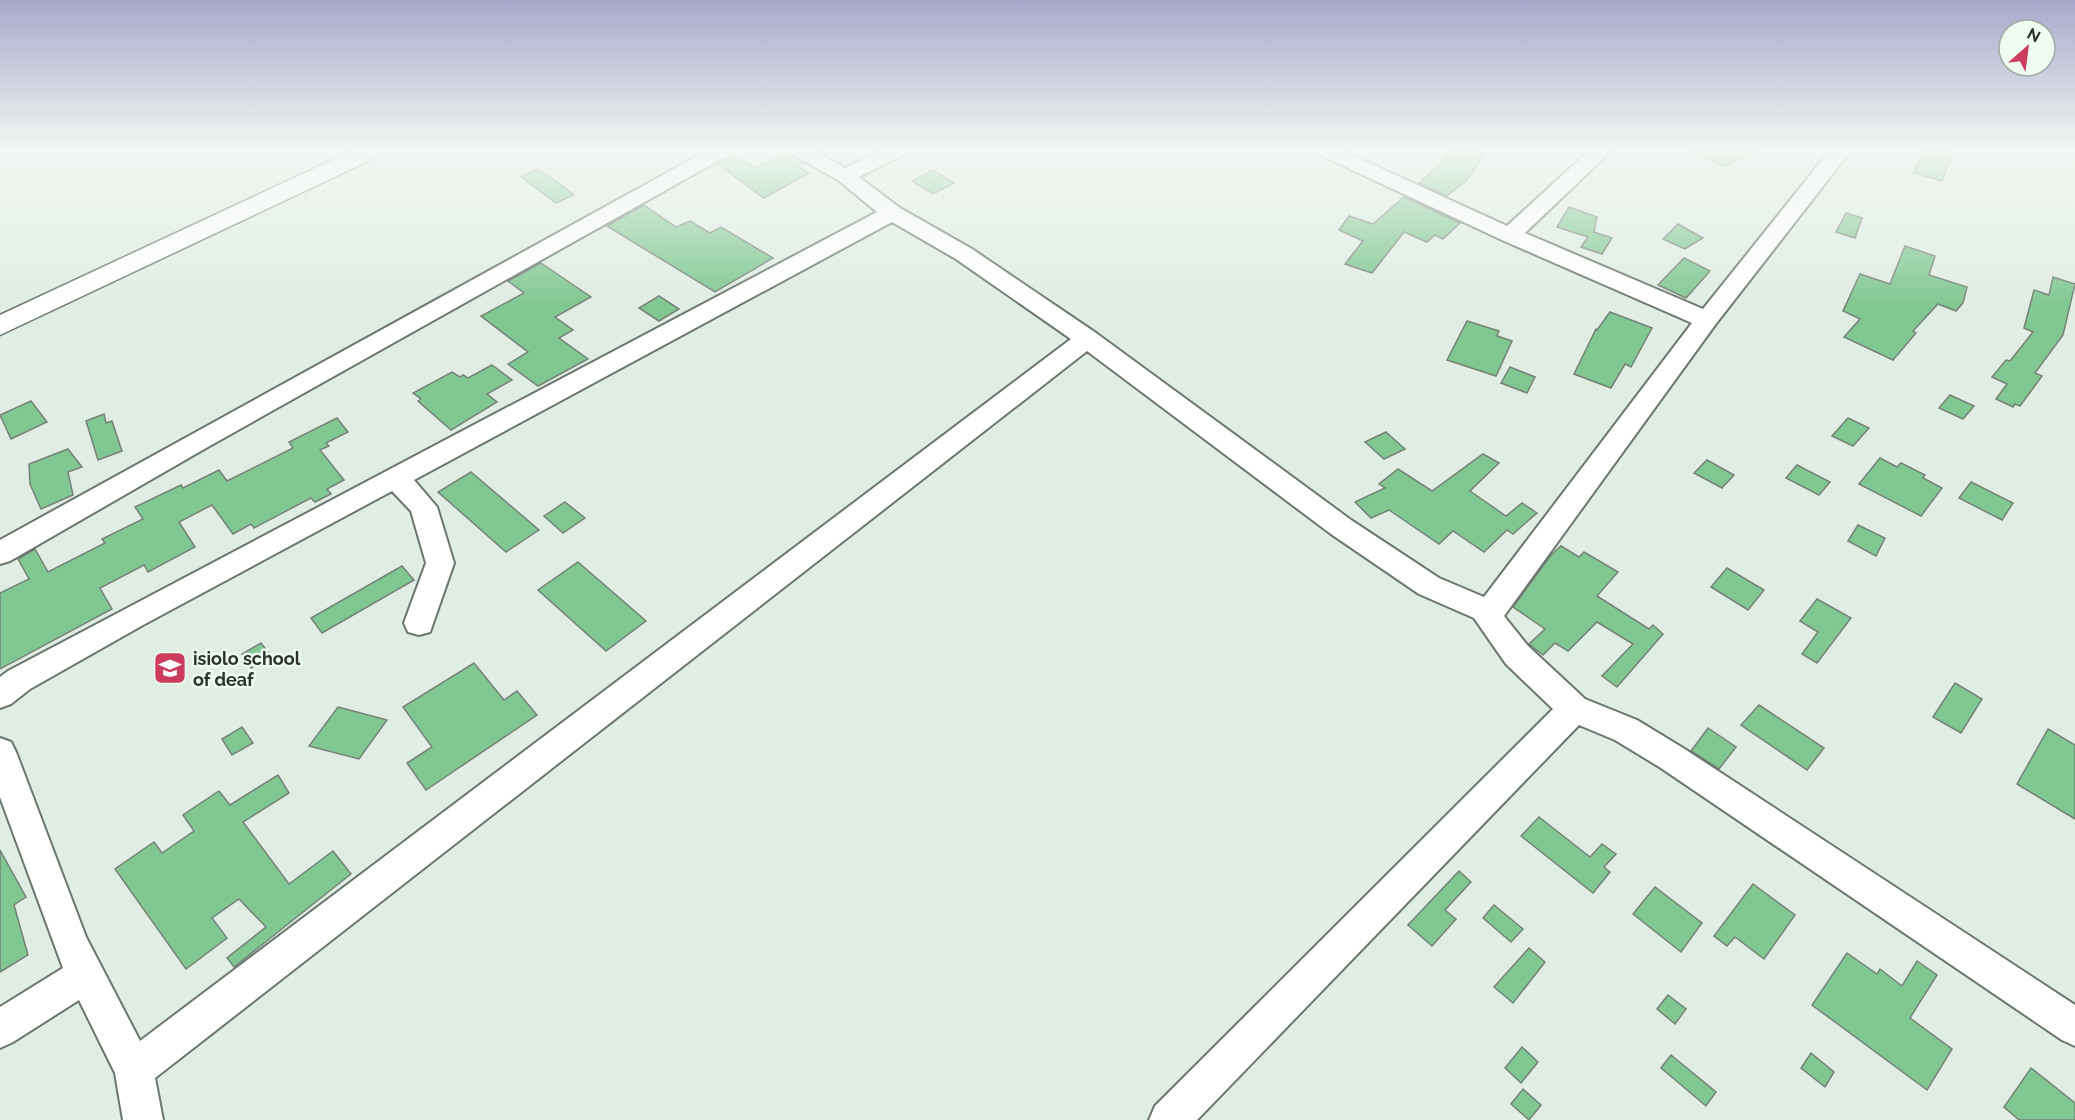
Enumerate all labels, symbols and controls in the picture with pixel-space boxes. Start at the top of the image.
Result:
north arrow [1997,18,2057,78]
text: N [2024,24,2044,46]
place label: isiolo school of deaf [193,648,301,690]
school or university icon: isiolo school of deaf [152,650,188,686]

